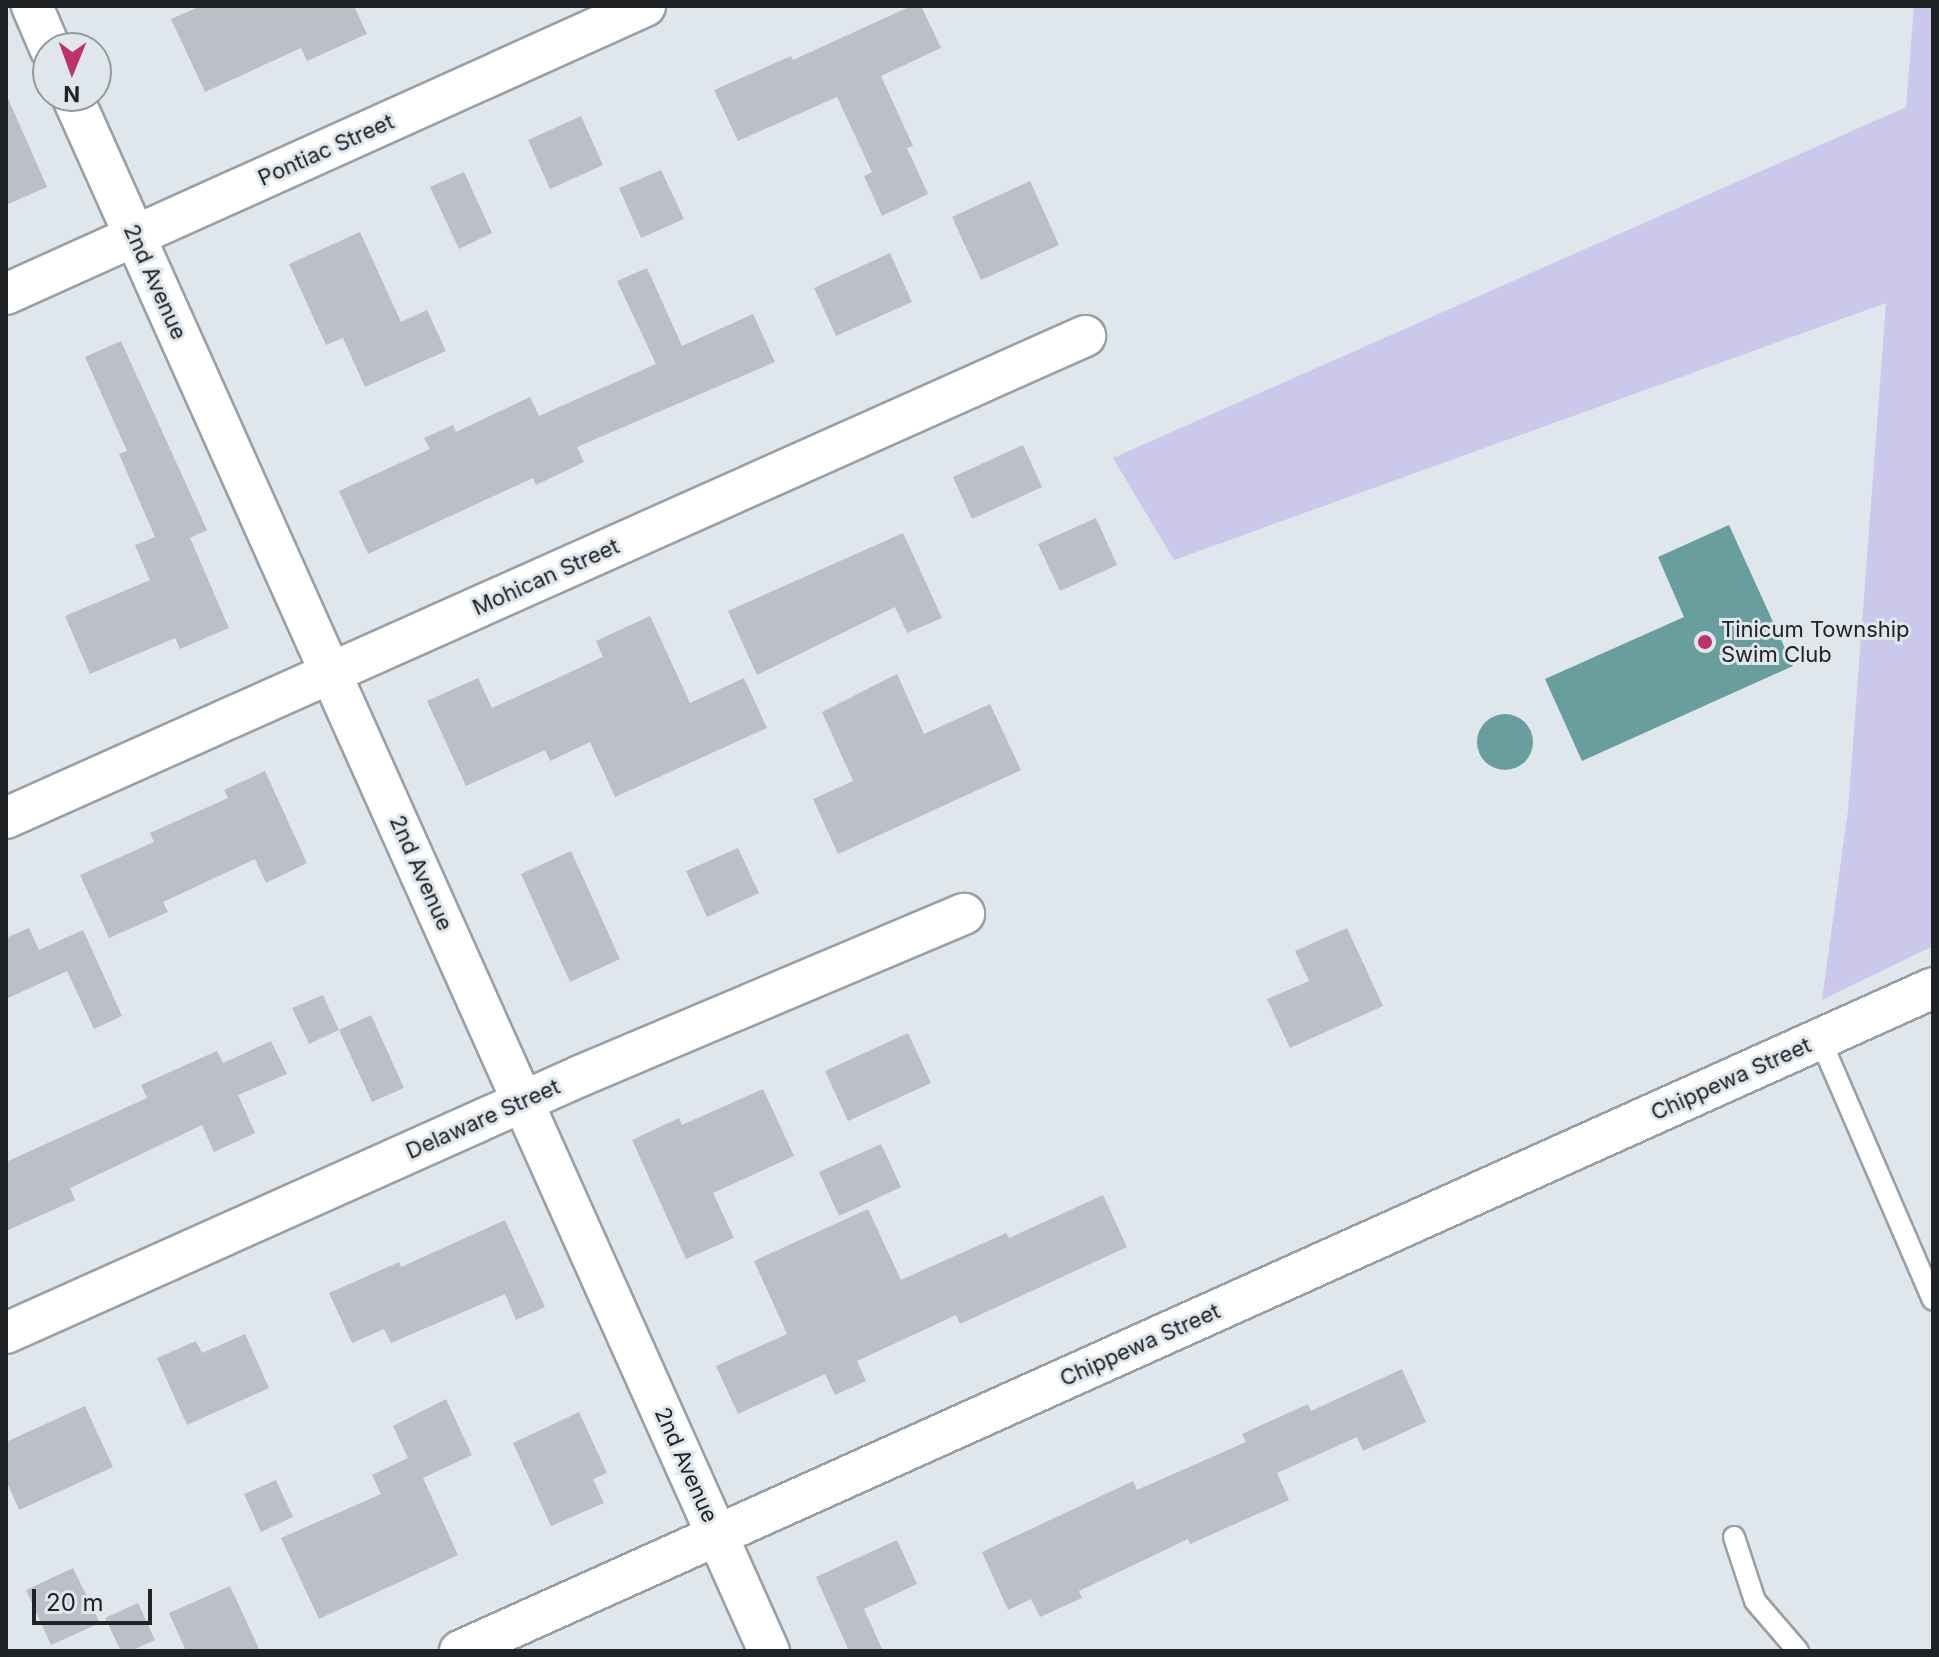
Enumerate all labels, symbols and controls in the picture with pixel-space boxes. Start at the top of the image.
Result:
north arrow [32,32,112,112]
text: N [63,81,80,107]
street label: Pontiac Street [254,108,398,192]
street label: 2nd Avenue [118,220,192,344]
street label: Mohican Street [469,533,623,621]
place label: Tinicum Township Swim Club [1721,616,1910,668]
marker: Tinicum Township Swim Club [1696,633,1714,651]
street label: 2nd Avenue [384,811,458,935]
street label: Chippewa Street [1647,1032,1815,1126]
street label: Delaware Street [402,1073,564,1165]
street label: Chippewa Street [1056,1298,1224,1392]
street label: 2nd Avenue [649,1403,723,1527]
scale bar [36,1573,156,1623]
text: 20 m [46,1588,104,1617]

